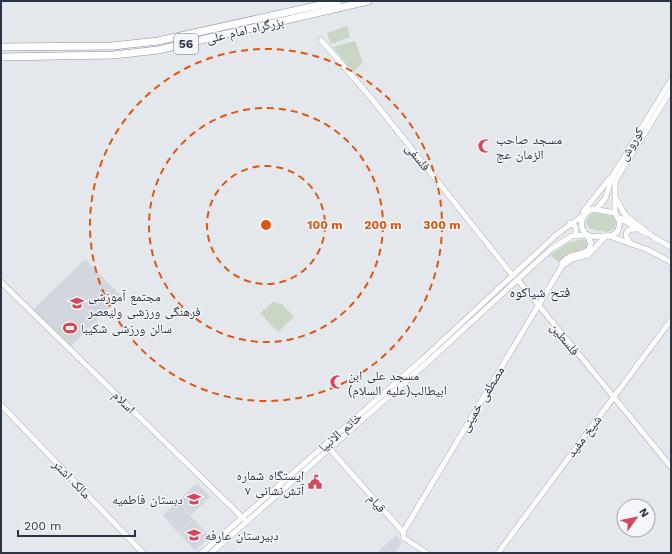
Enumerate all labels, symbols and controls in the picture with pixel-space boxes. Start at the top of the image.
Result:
street label: بزرگراه امام علی [205,14,285,47]
road number: 56 [174,34,198,54]
street label: کوروش [615,124,648,164]
place label: مسجد صاحب الزمان عج [496,132,562,164]
mosque icon: مسجد صاحب الزمان عج [477,138,493,154]
street label: فلسفی [402,140,434,174]
centre of rings [259,218,273,232]
text: 100 m [307,218,343,232]
text: 200 m [364,218,402,232]
text: 300 m [423,218,461,232]
district label: فتح شیاکوه [510,284,571,302]
place label: مجتمع آموزشی فرهنگی ورزشی ولیعصر [87,289,201,320]
school or university icon: مجتمع آموزشی فرهنگی ورزشی ولیعصر [69,295,85,311]
sports icon: سالن ورزشی شکیبا [62,320,78,336]
street label: فلسطین [547,320,583,359]
place label: سالن ورزشی شکیبا [81,321,172,337]
street label: مصطفی خمینی [457,364,508,435]
place label: مسجد علی ابن ابیطالب(علیه السلام) [348,368,447,399]
mosque icon: مسجد علی ابن ابیطالب(علیه السلام) [329,374,345,390]
street label: اسلام [109,388,138,417]
street label: خاتم الانبیا [315,409,365,456]
street label: شیخ مفید [564,412,606,461]
street label: مالک اشتر [48,456,94,502]
place label: ایستگاه شماره ۷ آتش‌نشانی [237,468,305,499]
public building icon: ایستگاه شماره ۷ آتش‌نشانی [307,474,323,490]
school or university icon: دبستان فاطمیه [186,491,202,507]
street label: قیام [364,491,389,516]
place label: دبستان فاطمیه [112,492,183,508]
north arrow [616,498,656,538]
text: N [636,506,652,520]
scale bar [18,512,135,538]
text: 200 m [24,519,61,533]
school or university icon: دبیرستان عارفه [186,527,202,543]
place label: دبیرستان عارفه [205,528,279,544]

